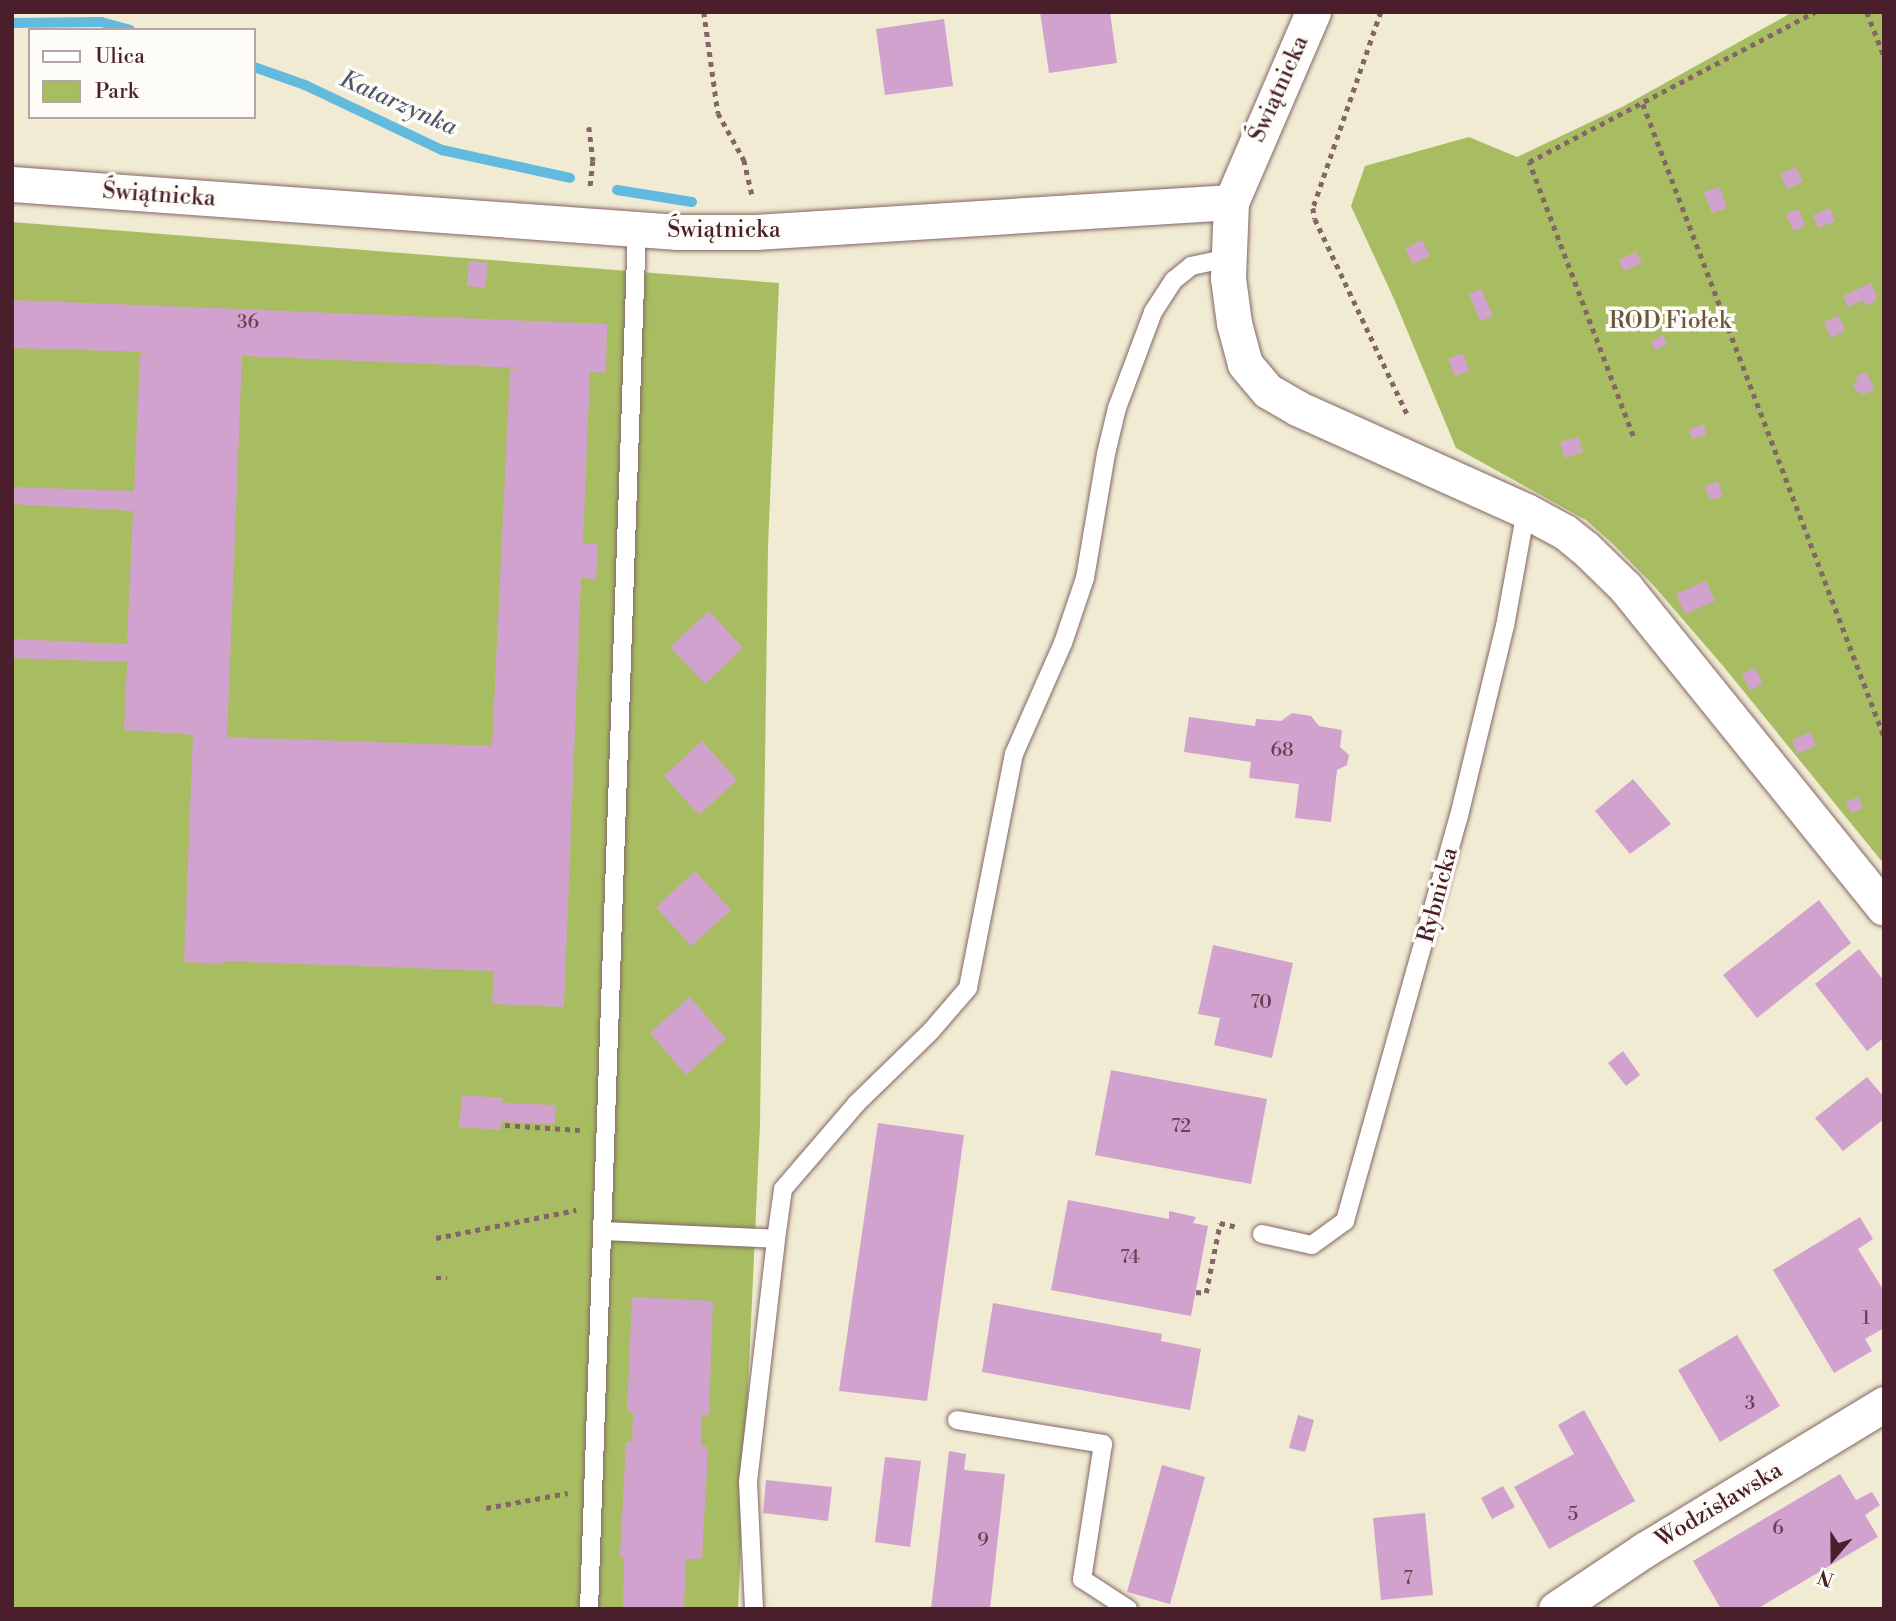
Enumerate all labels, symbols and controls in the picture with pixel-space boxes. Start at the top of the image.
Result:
legend [28,28,256,119]
street label: Świątnicka [1243,32,1315,146]
text: Ulica [95,44,145,70]
water label: Katarzynka [335,65,461,143]
text: Park [95,79,139,105]
street label: Świątnicka [101,177,217,213]
street label: Świątnicka [667,216,781,244]
park label: ROD Fiołek [1609,307,1731,335]
house number: 36 [237,312,259,334]
house number: 68 [1270,740,1294,762]
street label: Rybnicka [1412,844,1464,946]
house number: 70 [1250,992,1272,1014]
house number: 72 [1171,1116,1191,1138]
house number: 74 [1120,1247,1140,1269]
house number: 1 [1862,1308,1870,1330]
house number: 3 [1745,1393,1755,1415]
street label: Wodzisławska [1651,1456,1787,1554]
house number: 5 [1568,1504,1578,1526]
house number: 6 [1772,1518,1784,1540]
north arrow [1798,1523,1868,1593]
house number: 9 [977,1530,989,1552]
text: N [1815,1564,1837,1592]
house number: 7 [1403,1568,1413,1590]

